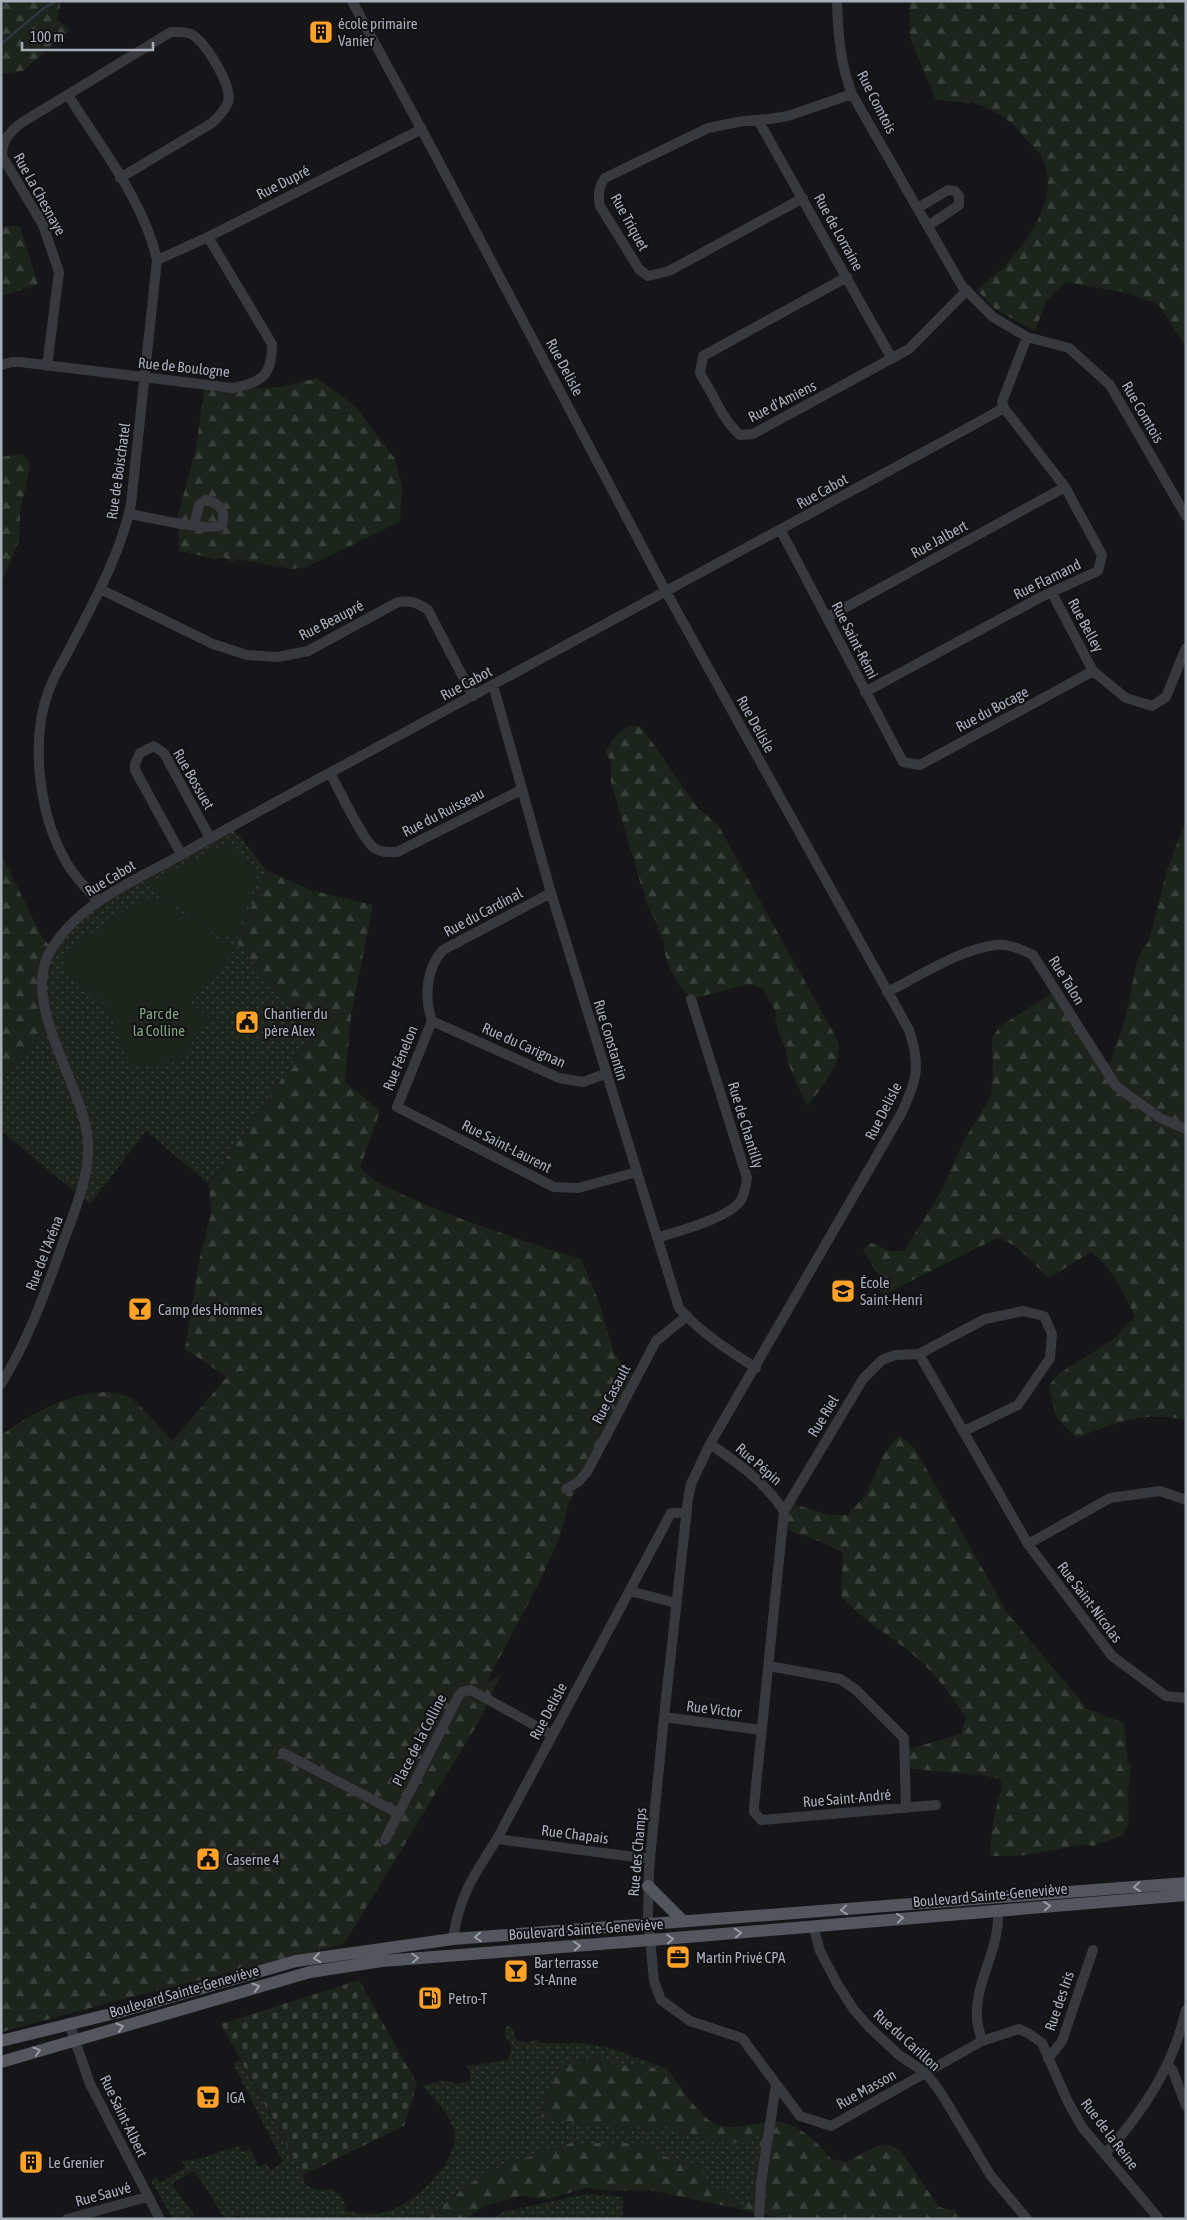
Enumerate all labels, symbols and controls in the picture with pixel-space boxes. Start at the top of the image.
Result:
place label: école primaire Vanier [338,15,418,49]
building icon: école primaire Vanier [308,19,334,45]
scale bar [22,20,154,52]
text: 100 m [30,28,64,45]
street label: Rue Comtois [854,68,900,136]
street label: Rue La Chesnaye [10,150,70,238]
street label: Rue Dupré [253,161,313,203]
street label: Rue Triquet [607,190,653,254]
street label: Rue de Lorraine [811,190,867,274]
street label: Rue Delisle [543,336,587,399]
street label: Rue de Boulogne [137,354,231,380]
street label: Rue d'Amiens [745,377,819,425]
street label: Rue Comtois [1119,378,1167,446]
street label: Rue de Boischatel [103,422,133,520]
street label: Rue Cabot [793,470,851,512]
street label: Rue Jalbert [908,517,970,561]
street label: Rue Flamand [1011,555,1083,603]
street label: Rue Belley [1065,595,1107,655]
street label: Rue Beaupré [296,596,366,643]
street label: Rue Saint-Rémi [828,599,882,681]
street label: Rue Cabot [437,662,495,704]
street label: Rue du Bocage [953,683,1031,735]
street label: Rue Delisle [733,693,779,755]
street label: Rue Bossuet [170,746,218,812]
street label: Rue du Ruisseau [399,784,487,840]
street label: Rue Cabot [82,856,138,900]
street label: Rue du Cardinal [441,884,525,940]
street label: Rue Talon [1045,952,1089,1008]
street label: Rue Constantin [591,998,631,1082]
park label: Parc de la Colline [133,1005,185,1039]
place label: Chantier du père Alex [264,1005,328,1039]
public building icon: Chantier du père Alex [234,1009,260,1035]
street label: Rue du Carignan [480,1019,568,1071]
street label: Rue Fénelon [379,1023,421,1093]
street label: Rue Delisle [861,1079,905,1143]
street label: Rue de Chantilly [725,1080,767,1170]
street label: Rue Saint-Laurent [459,1116,555,1176]
street label: Rue de l'Aréna [22,1213,66,1293]
place label: École Saint-Henri [860,1274,923,1308]
school or university icon: École Saint-Henri [830,1278,856,1304]
bar icon: Camp des Hommes [127,1296,153,1322]
place label: Camp des Hommes [158,1301,262,1318]
street label: Rue Casault [588,1361,634,1427]
street label: Rue Riel [804,1392,842,1440]
street label: Rue Pépin [732,1439,786,1489]
street label: Rue Saint-Nicolas [1054,1558,1126,1646]
street label: Rue Delisle [526,1679,570,1742]
street label: Place de la Colline [389,1691,450,1789]
street label: Rue Victor [685,1697,743,1721]
street label: Rue Saint-André [802,1786,892,1810]
street label: Rue des Champs [625,1807,649,1897]
street label: Rue Chapais [540,1821,610,1847]
public building icon: Caserne 4 [195,1846,221,1872]
place label: Caserne 4 [226,1851,279,1868]
street label: Boulevard Sainte-Geneviève [912,1880,1068,1910]
one-way arrow [1133,1881,1141,1892]
one-way arrow [1043,1901,1051,1912]
one-way arrow [840,1904,848,1915]
one-way arrow [896,1913,904,1924]
street label: Boulevard Sainte-Geneviève [508,1915,664,1943]
one-way arrow [734,1928,742,1939]
one-way arrow [474,1931,482,1942]
one-way arrow [666,1934,674,1945]
one-way arrow [573,1941,581,1952]
office icon: Martin Privé CPA [665,1944,691,1970]
place label: Martin Privé CPA [696,1949,786,1966]
one-way arrow [312,1953,321,1963]
one-way arrow [411,1953,419,1964]
place label: Bar terrasse St-Anne [534,1954,599,1988]
bar icon: Bar terrasse St-Anne [503,1958,529,1984]
street label: Boulevard Sainte-Geneviève [107,1961,261,2021]
street label: Rue des Iris [1041,1969,1077,2033]
one-way arrow [251,1983,259,1993]
fuel station icon: Petro-T [417,1985,443,2011]
place label: Petro-T [448,1990,488,2007]
street label: Rue du Carillon [870,2006,944,2074]
one-way arrow [116,2022,124,2032]
one-way arrow [33,2047,41,2057]
street label: Rue Masson [833,2066,899,2112]
street label: Rue Saint-Albert [97,2072,151,2160]
supermarket icon: IGA [195,2084,221,2110]
place label: IGA [226,2089,246,2106]
street label: Rue de la Reine [1078,2095,1142,2173]
building icon: Le Grenier [18,2149,44,2175]
place label: Le Grenier [48,2154,104,2171]
street label: Rue Sauvé [73,2178,133,2210]

